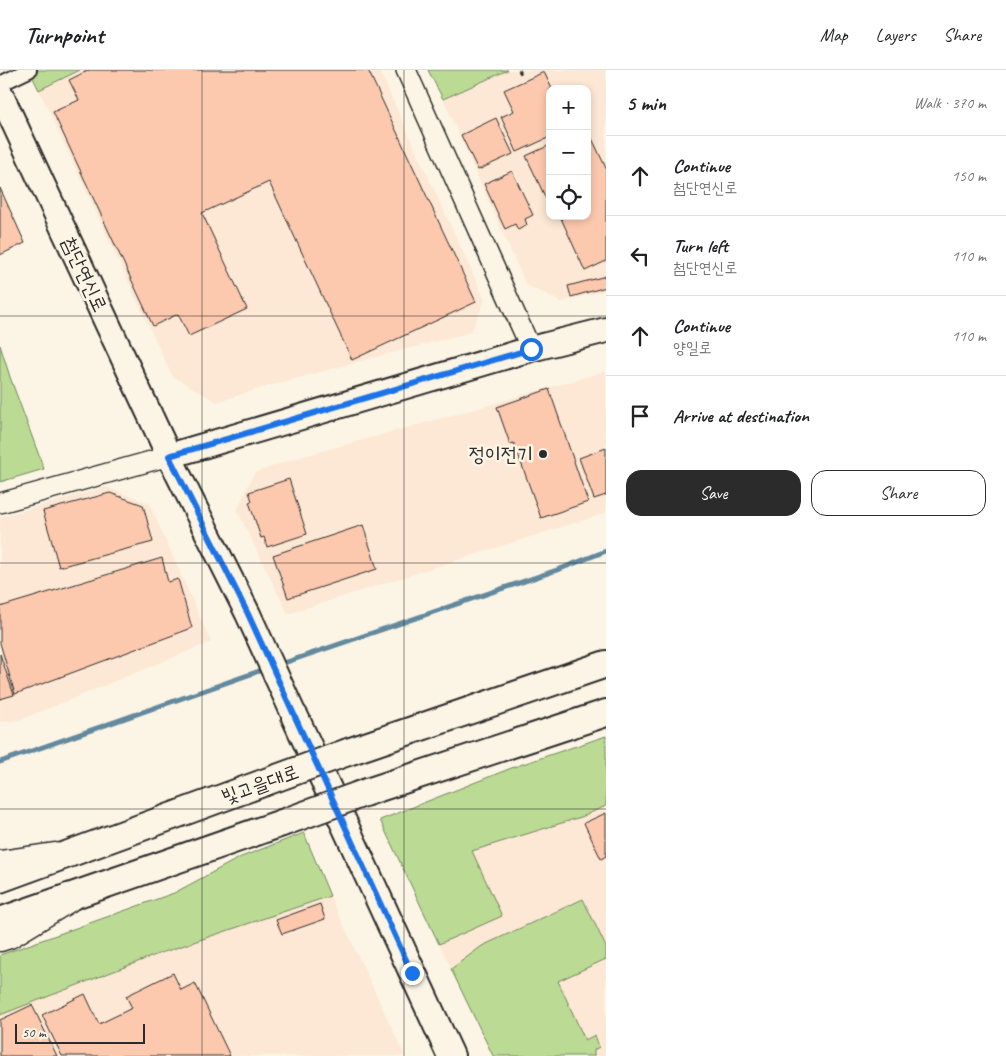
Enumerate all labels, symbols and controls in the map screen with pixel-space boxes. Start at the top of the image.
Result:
text: Turnpoint [25,20,104,50]
text: Map [820,24,848,46]
text: Layers [876,24,915,46]
text: Share [943,24,981,46]
map controls [546,85,591,220]
button: + [546,85,591,130]
text: 5 min [626,90,666,116]
text: Walk · 370 m [914,93,986,113]
button: − [546,130,591,175]
text: Continue [673,154,730,178]
icon: ahead [626,162,654,190]
text: 150 m [952,166,986,186]
button: locate [546,175,591,220]
text: 첨단연신로 [673,178,737,198]
street label: 첨단연신로 [56,232,113,316]
text: Turn left [673,234,728,258]
icon: left [626,242,654,270]
text: 110 m [952,246,986,266]
text: 첨단연신로 [673,258,737,278]
text: Continue [673,314,730,338]
icon: ahead [626,322,654,350]
text: 110 m [952,326,986,346]
route start [520,338,543,361]
text: 양일로 [673,338,712,358]
icon: arrive [626,402,654,430]
text: Arrive at destination [673,404,809,428]
place label: 정이전기 [469,442,533,467]
marker: 정이전기 [537,448,549,460]
button: Save [626,470,801,516]
button: Share [811,470,986,516]
street label: 빛고을대로 [218,759,302,810]
route end [401,962,424,985]
scale bar [15,1021,145,1044]
text: 50 m [22,1024,46,1041]

